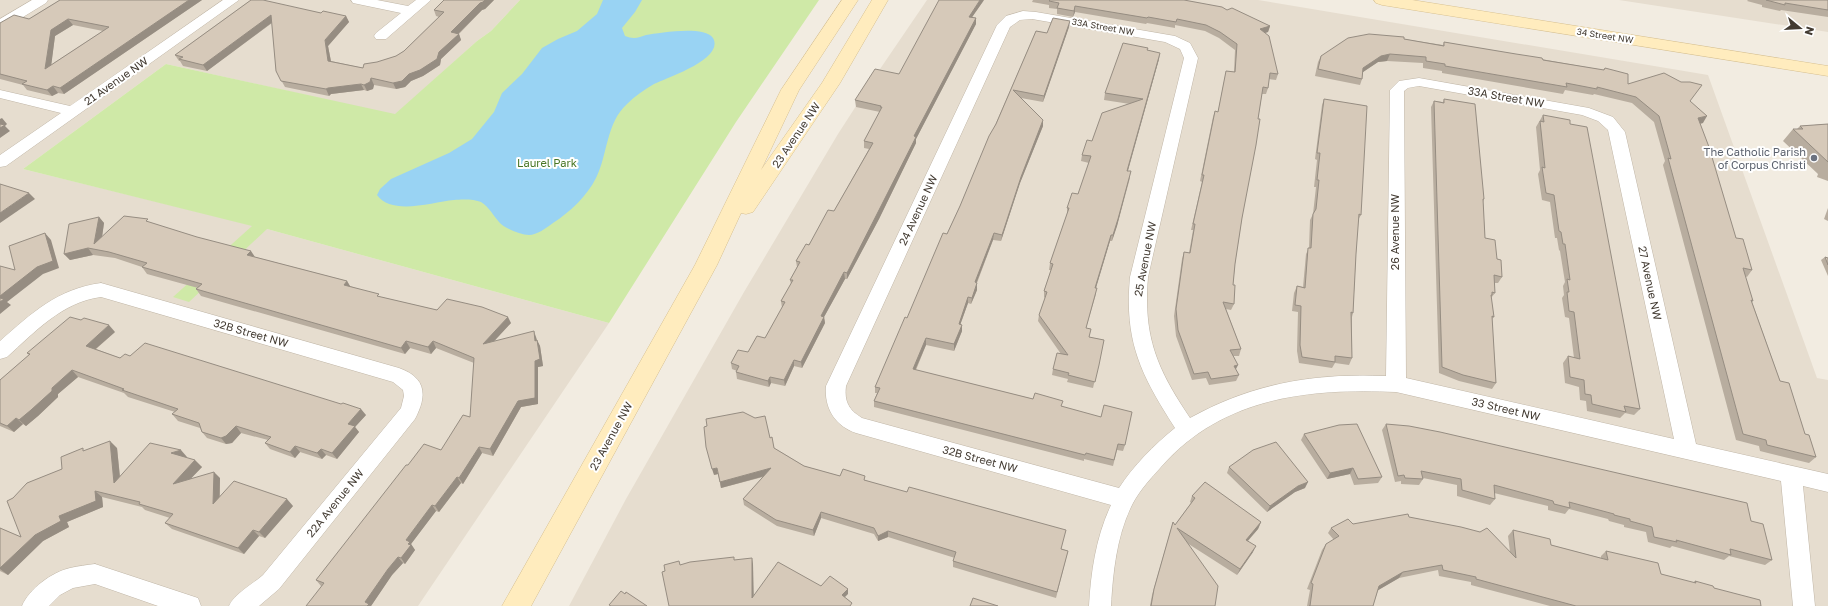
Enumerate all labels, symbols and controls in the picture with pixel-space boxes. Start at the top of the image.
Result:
north arrow [1780,8,1820,48]
street label: 33A Street NW [1071,16,1136,37]
text: N [1803,25,1817,37]
street label: 34 Street NW [1576,26,1635,45]
street label: 21 Avenue NW [81,54,151,107]
street label: 33A Street NW [1467,83,1546,110]
street label: 23 Avenue NW [769,99,822,170]
place label: The Catholic Parish of Corpus Christi [1704,145,1806,171]
marker: The Catholic Parish of Corpus Christi [1809,153,1819,163]
park label: Laurel Park [517,156,577,169]
street label: 24 Avenue NW [896,172,940,247]
street label: 26 Avenue NW [1388,193,1401,270]
street label: 25 Avenue NW [1131,220,1158,297]
street label: 27 Avenue NW [1636,245,1665,322]
street label: 32B Street NW [212,316,290,350]
street label: 33 Street NW [1471,394,1542,423]
street label: 23 Avenue NW [586,399,635,472]
street label: 32B Street NW [941,442,1020,475]
street label: 22A Avenue NW [303,466,366,539]

